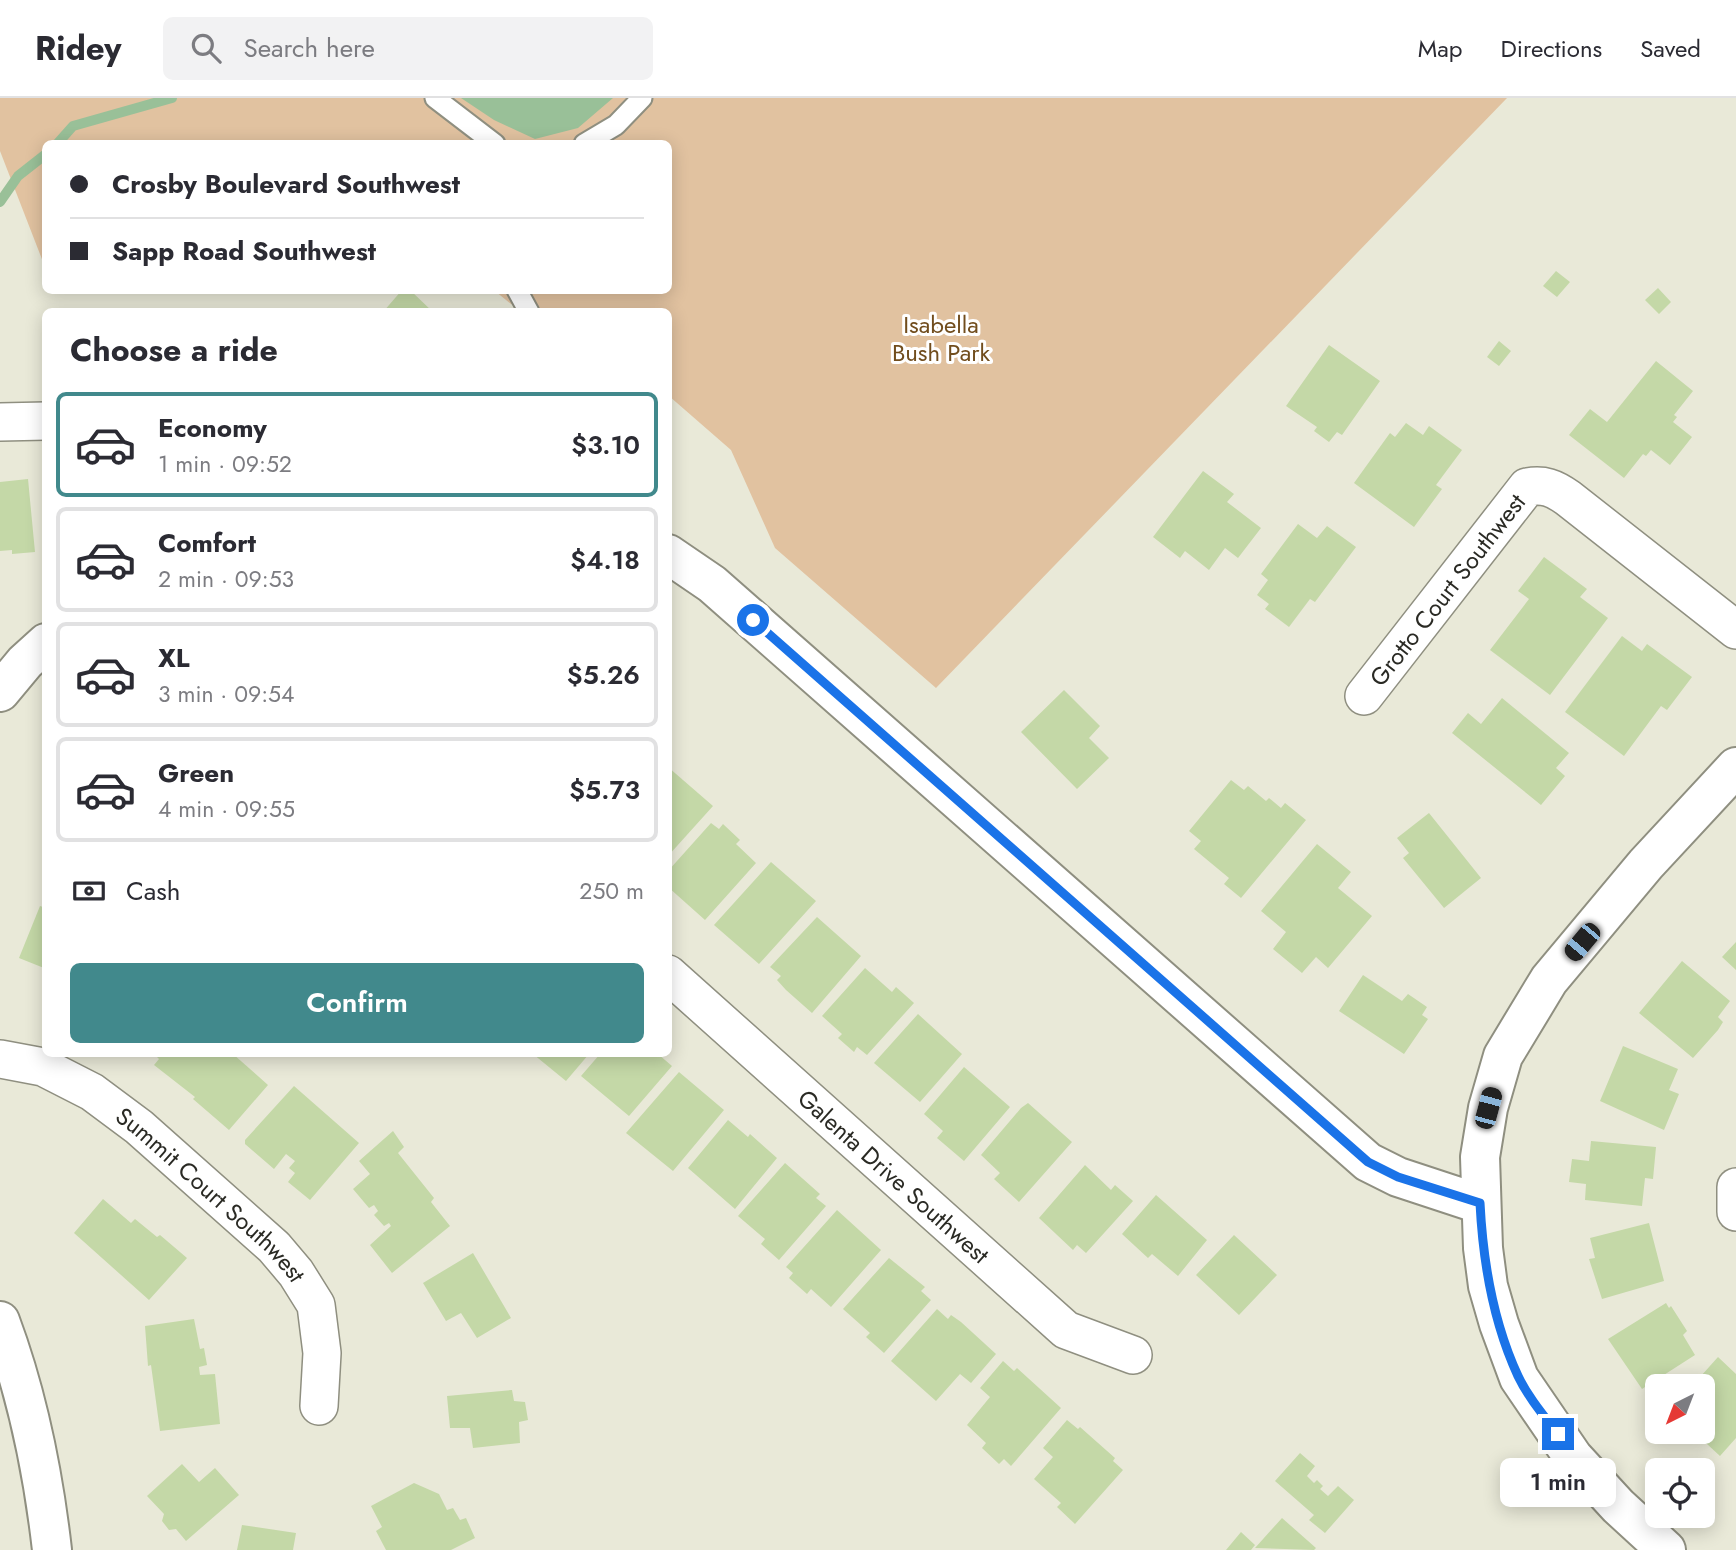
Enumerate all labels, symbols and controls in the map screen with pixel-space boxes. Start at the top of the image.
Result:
search box [163,17,653,80]
text: Ridey [35,25,121,72]
icon: search [187,29,225,67]
text: Search here [243,29,375,67]
text: Map [1418,31,1463,66]
text: Directions [1501,31,1602,66]
text: Saved [1640,31,1701,66]
text: Crosby Boulevard Southwest [112,165,460,203]
text: Sapp Road Southwest [112,232,376,270]
park label: Isabella Bush Park [892,307,991,370]
text: Choose a ride [70,327,278,373]
text: Economy [158,409,267,447]
icon: car [74,413,137,476]
text: $3.10 [571,426,640,464]
text: 1 min · 09:52 [158,447,292,481]
street label: Grotto Court Southwest [1361,486,1533,693]
text: Comfort [158,524,256,562]
icon: car [74,528,137,591]
text: $4.18 [570,541,640,579]
text: 2 min · 09:53 [158,562,294,596]
route start [737,604,769,636]
text: XL [158,639,190,677]
icon: car [74,643,137,706]
text: $5.26 [567,656,640,694]
text: 3 min · 09:54 [158,677,294,711]
text: Green [158,754,234,792]
icon: car [74,758,137,821]
text: $5.73 [569,771,640,809]
text: 4 min · 09:55 [158,792,295,826]
icon: cash [70,872,108,910]
text: Cash [126,872,180,910]
text: 250 m [579,874,644,908]
car [1561,919,1604,965]
button: Confirm [70,963,644,1043]
street label: Galenta Drive Southwest [790,1081,998,1271]
car [1473,1085,1504,1131]
street label: Summit Court Southwest [109,1098,315,1289]
north arrow [1645,1374,1715,1444]
map controls [1645,1374,1715,1528]
route end [1542,1418,1574,1450]
callout: 1 min [1500,1458,1616,1508]
button: locate [1645,1458,1715,1528]
text: 1 min [1530,1465,1586,1499]

